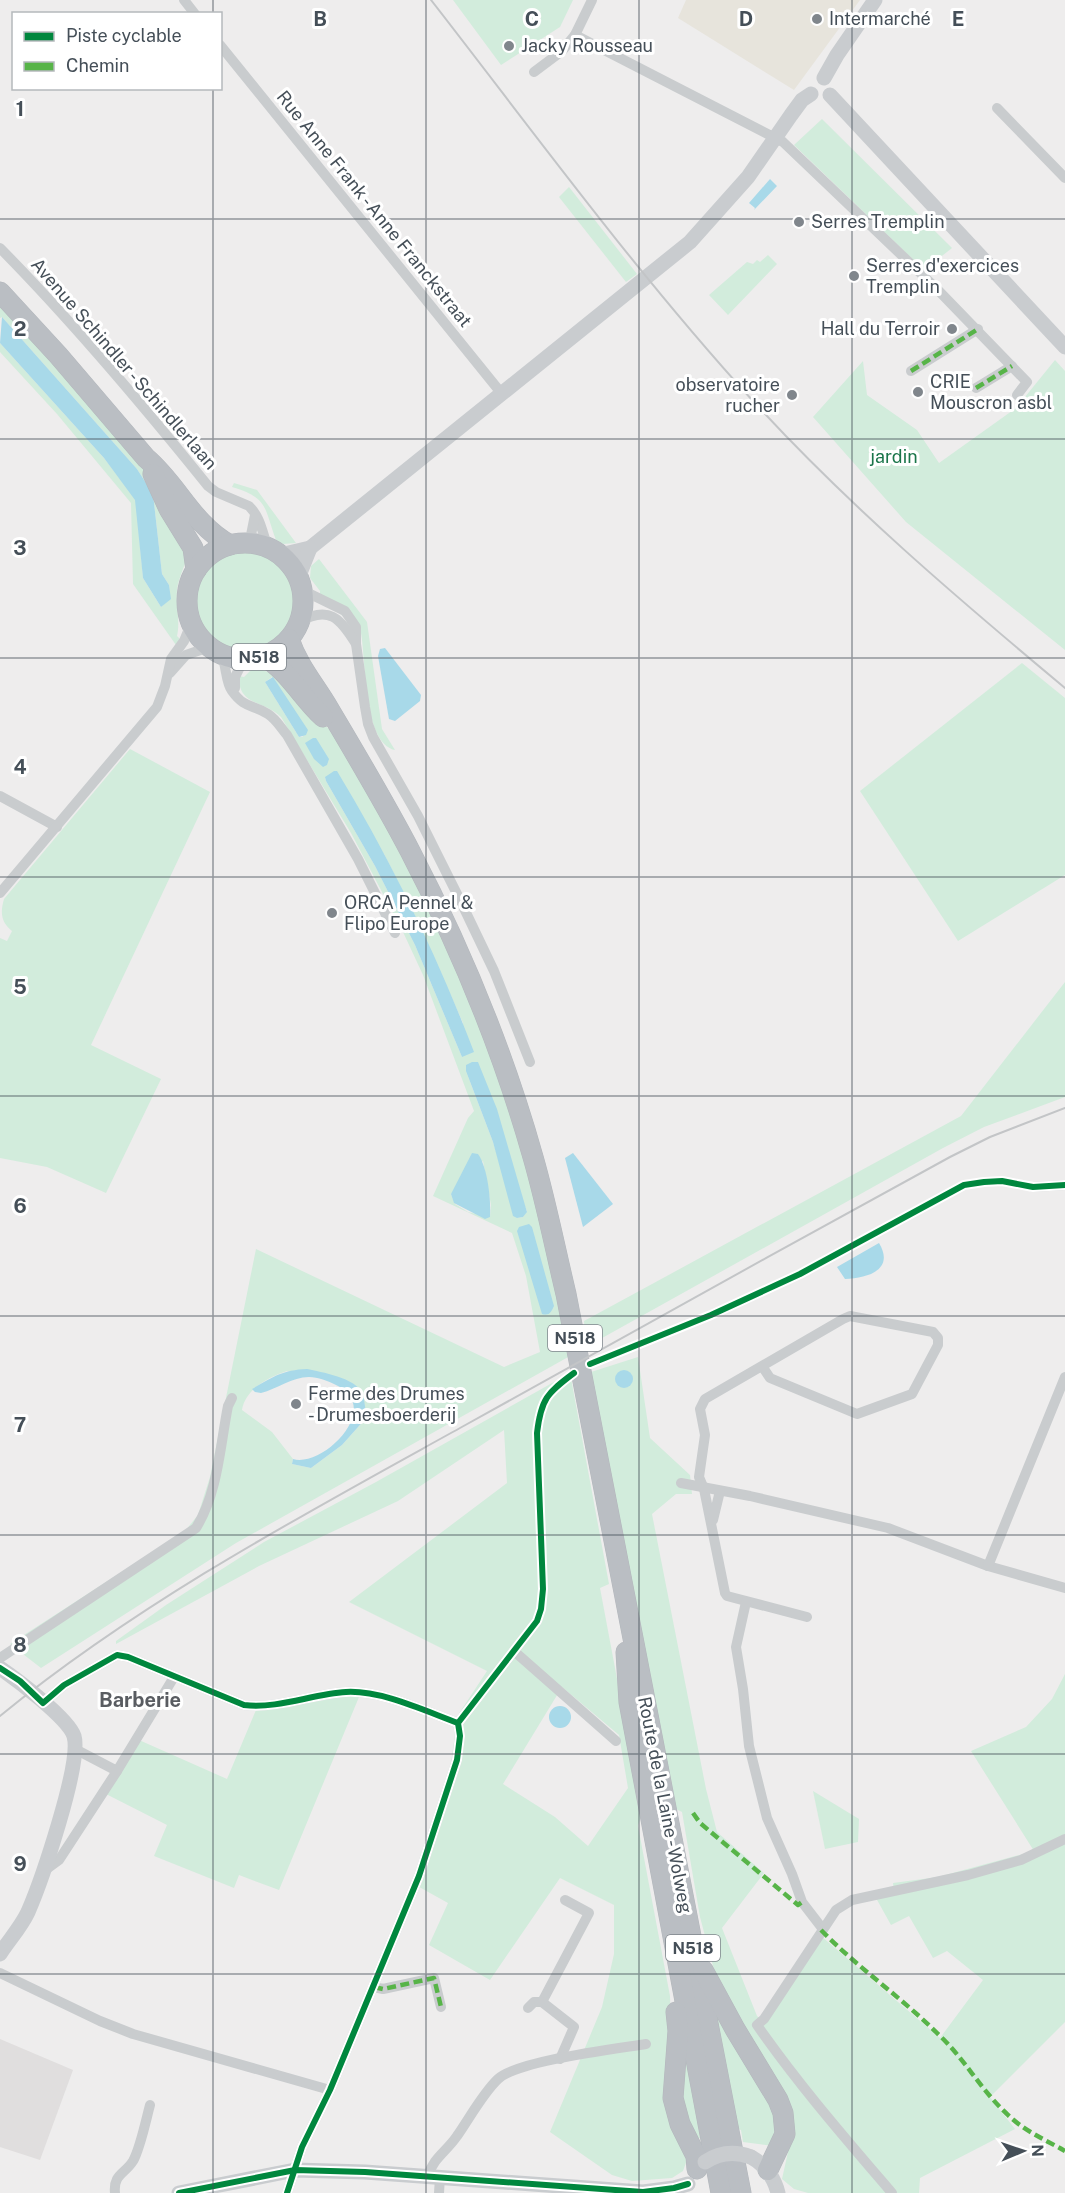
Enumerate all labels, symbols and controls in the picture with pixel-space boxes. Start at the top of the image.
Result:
text: B [313,7,327,31]
text: C [525,7,539,31]
text: D [739,7,753,31]
text: E [952,7,964,31]
place label: Intermarché [829,8,931,29]
legend [12,12,222,90]
marker: Intermarché [810,12,824,26]
text: Piste cyclable [66,25,182,46]
place label: Jacky Rousseau [521,35,653,56]
marker: Jacky Rousseau [502,39,516,53]
text: Chemin [66,55,130,76]
street label: Rue Anne Frank - Anne Franckstraat [273,86,476,331]
text: 1 [16,97,24,121]
place label: Serres Tremplin [811,211,945,232]
marker: Serres Tremplin [792,215,806,229]
street label: Avenue Schindler - Schindlerlaan [27,254,222,473]
place label: Serres d'exercices Tremplin [866,255,1019,297]
marker: Serres d'exercices Tremplin [847,269,861,283]
text: 2 [14,317,26,341]
place label: Hall du Terroir [821,318,940,339]
marker: Hall du Terroir [945,322,959,336]
place label: CRIE Mouscron asbl [930,371,1052,413]
place label: observatoire rucher [676,374,780,416]
marker: CRIE Mouscron asbl [911,385,925,399]
marker: observatoire rucher [785,388,799,402]
park label: jardin [869,446,918,467]
text: 3 [13,536,27,560]
road number: N518 [232,644,286,670]
text: 4 [13,755,27,779]
place label: ORCA Pennel & Flipo Europe [344,892,474,934]
marker: ORCA Pennel & Flipo Europe [325,906,339,920]
text: 5 [13,975,27,999]
text: 6 [13,1194,27,1218]
road number: N518 [548,1325,602,1351]
place label: Ferme des Drumes - Drumesboerderij [308,1383,465,1425]
marker: Ferme des Drumes - Drumesboerderij [289,1397,303,1411]
text: 7 [14,1413,26,1437]
text: 8 [13,1633,27,1657]
district label: Barberie [99,1688,181,1712]
street label: Route de la Laine - Wolweg [634,1695,697,1915]
text: 9 [13,1852,27,1876]
road number: N518 [666,1935,720,1961]
north arrow [993,2121,1053,2181]
text: N [1028,2144,1047,2157]

